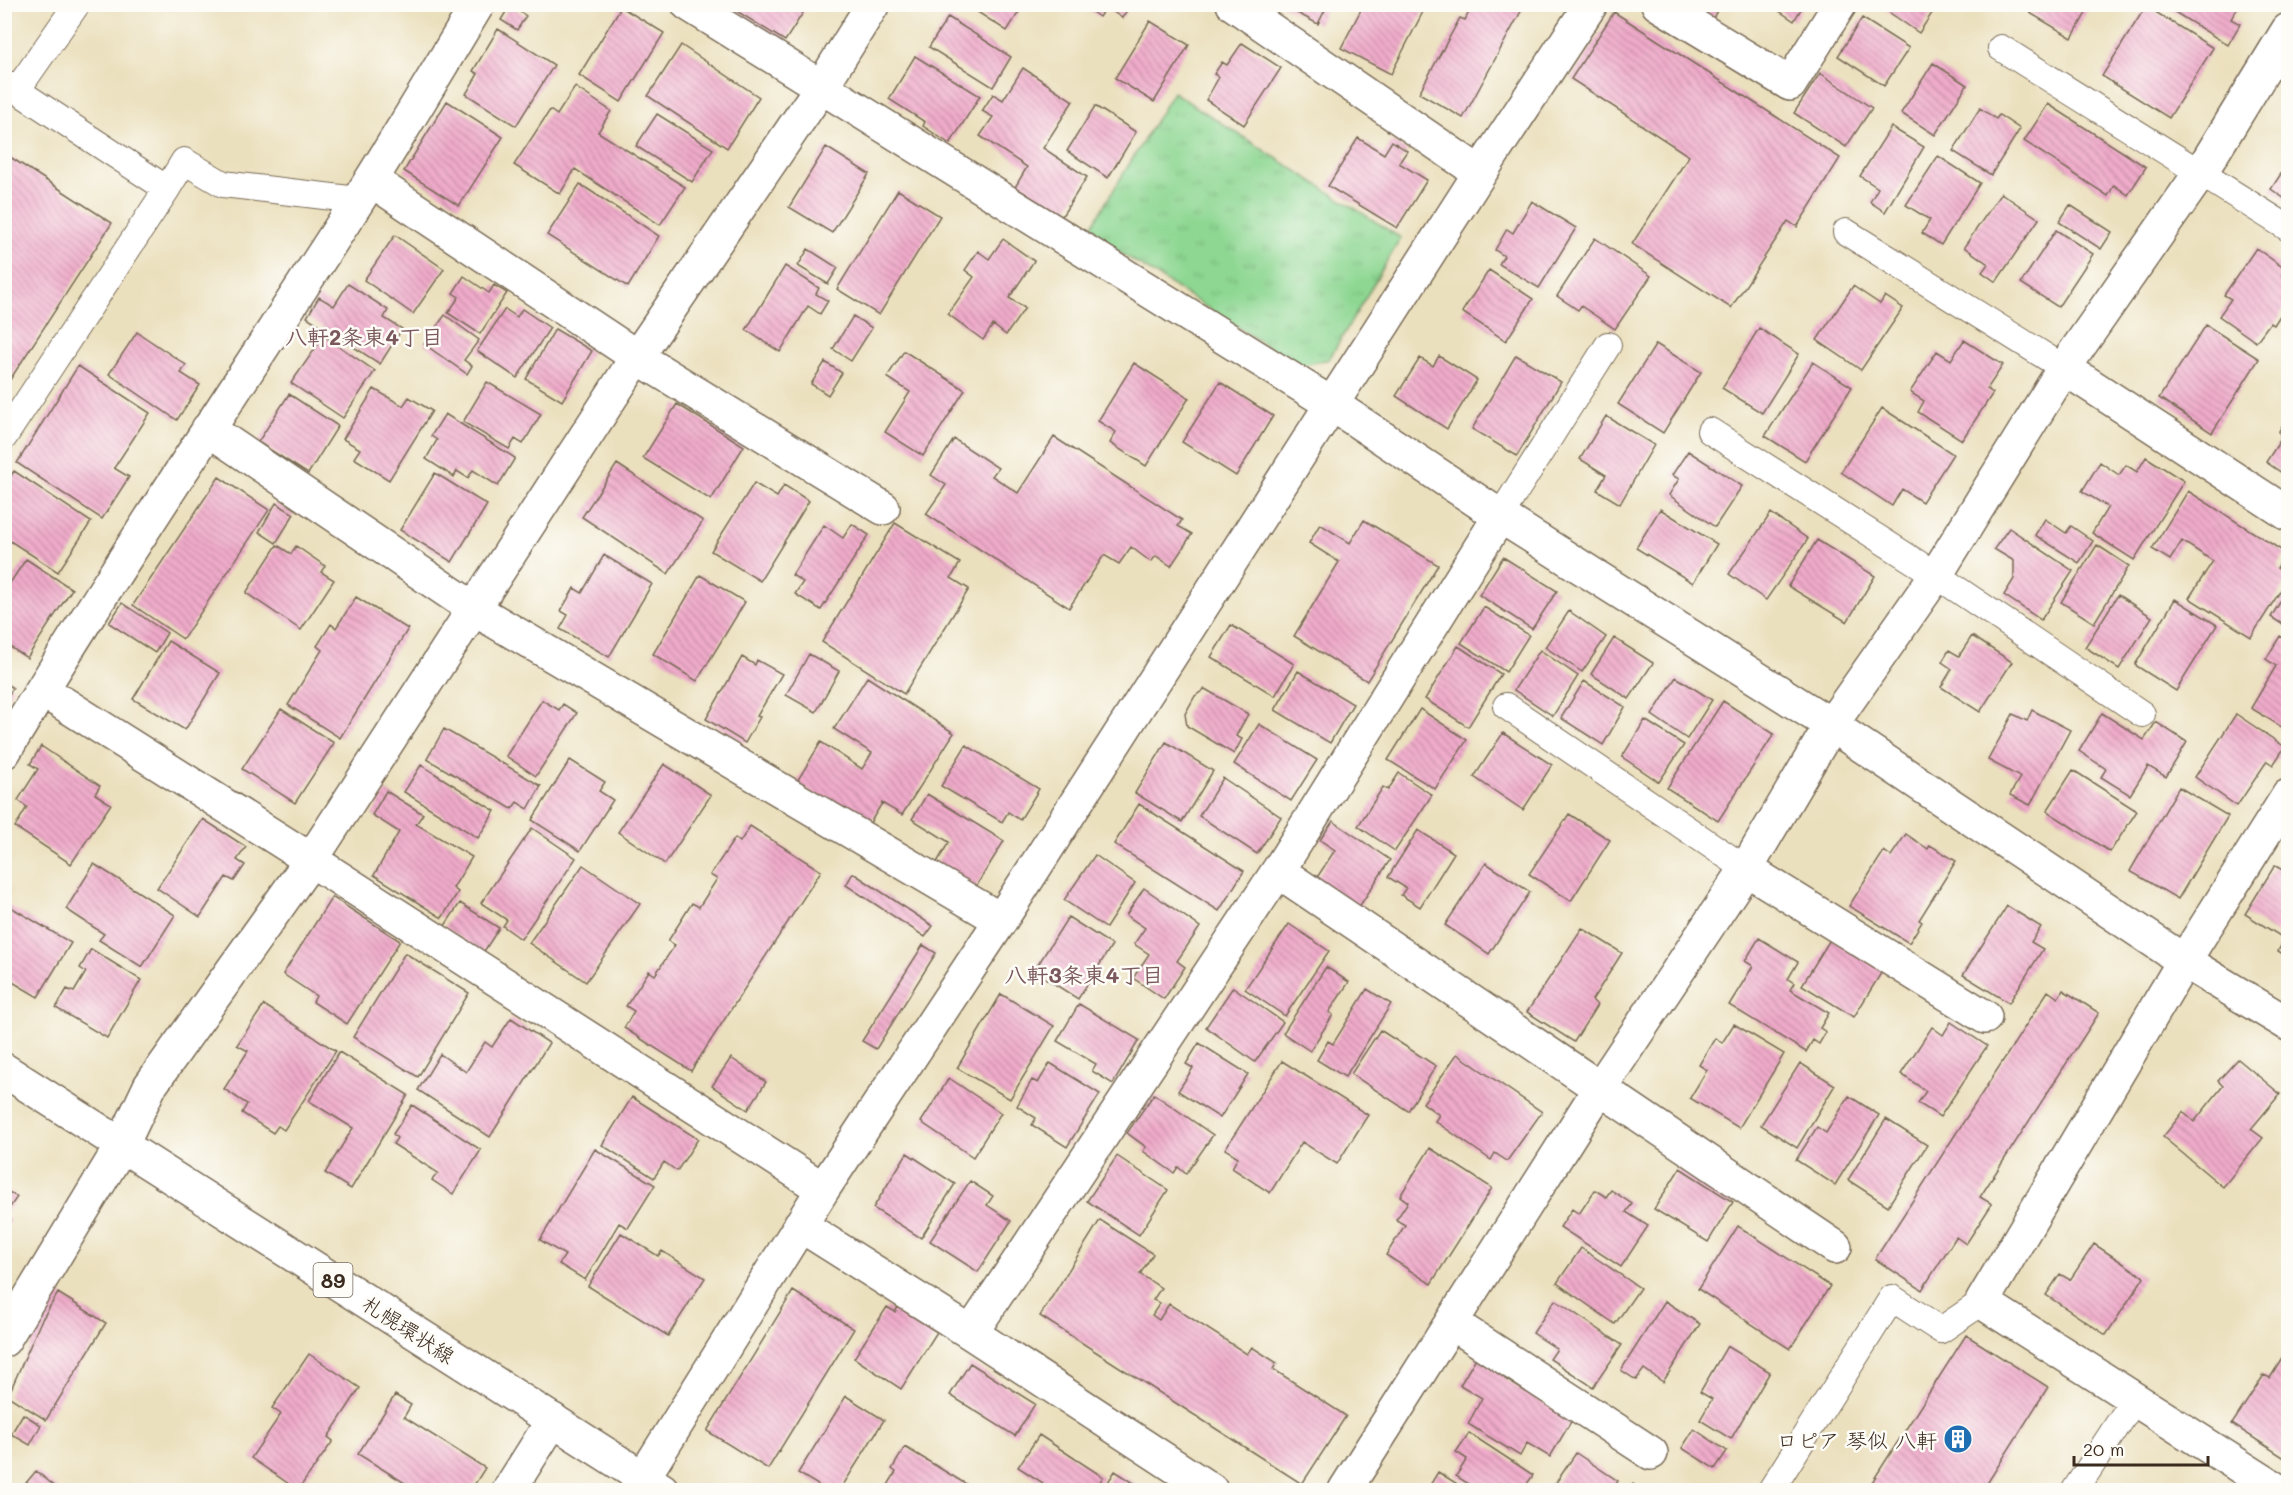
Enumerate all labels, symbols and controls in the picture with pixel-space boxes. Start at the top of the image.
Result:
district label: 八軒2条東4丁目 [285,322,443,351]
district label: 八軒3条東4丁目 [1004,960,1164,989]
road number: 89 [314,1263,352,1297]
street label: 札幌環状線 [358,1289,460,1369]
building icon: ロピア 琴似 八軒 [1942,1423,1974,1455]
place label: ロピア 琴似 八軒 [1777,1426,1937,1453]
scale bar [2074,1429,2208,1467]
text: 20 m [2083,1437,2124,1461]

